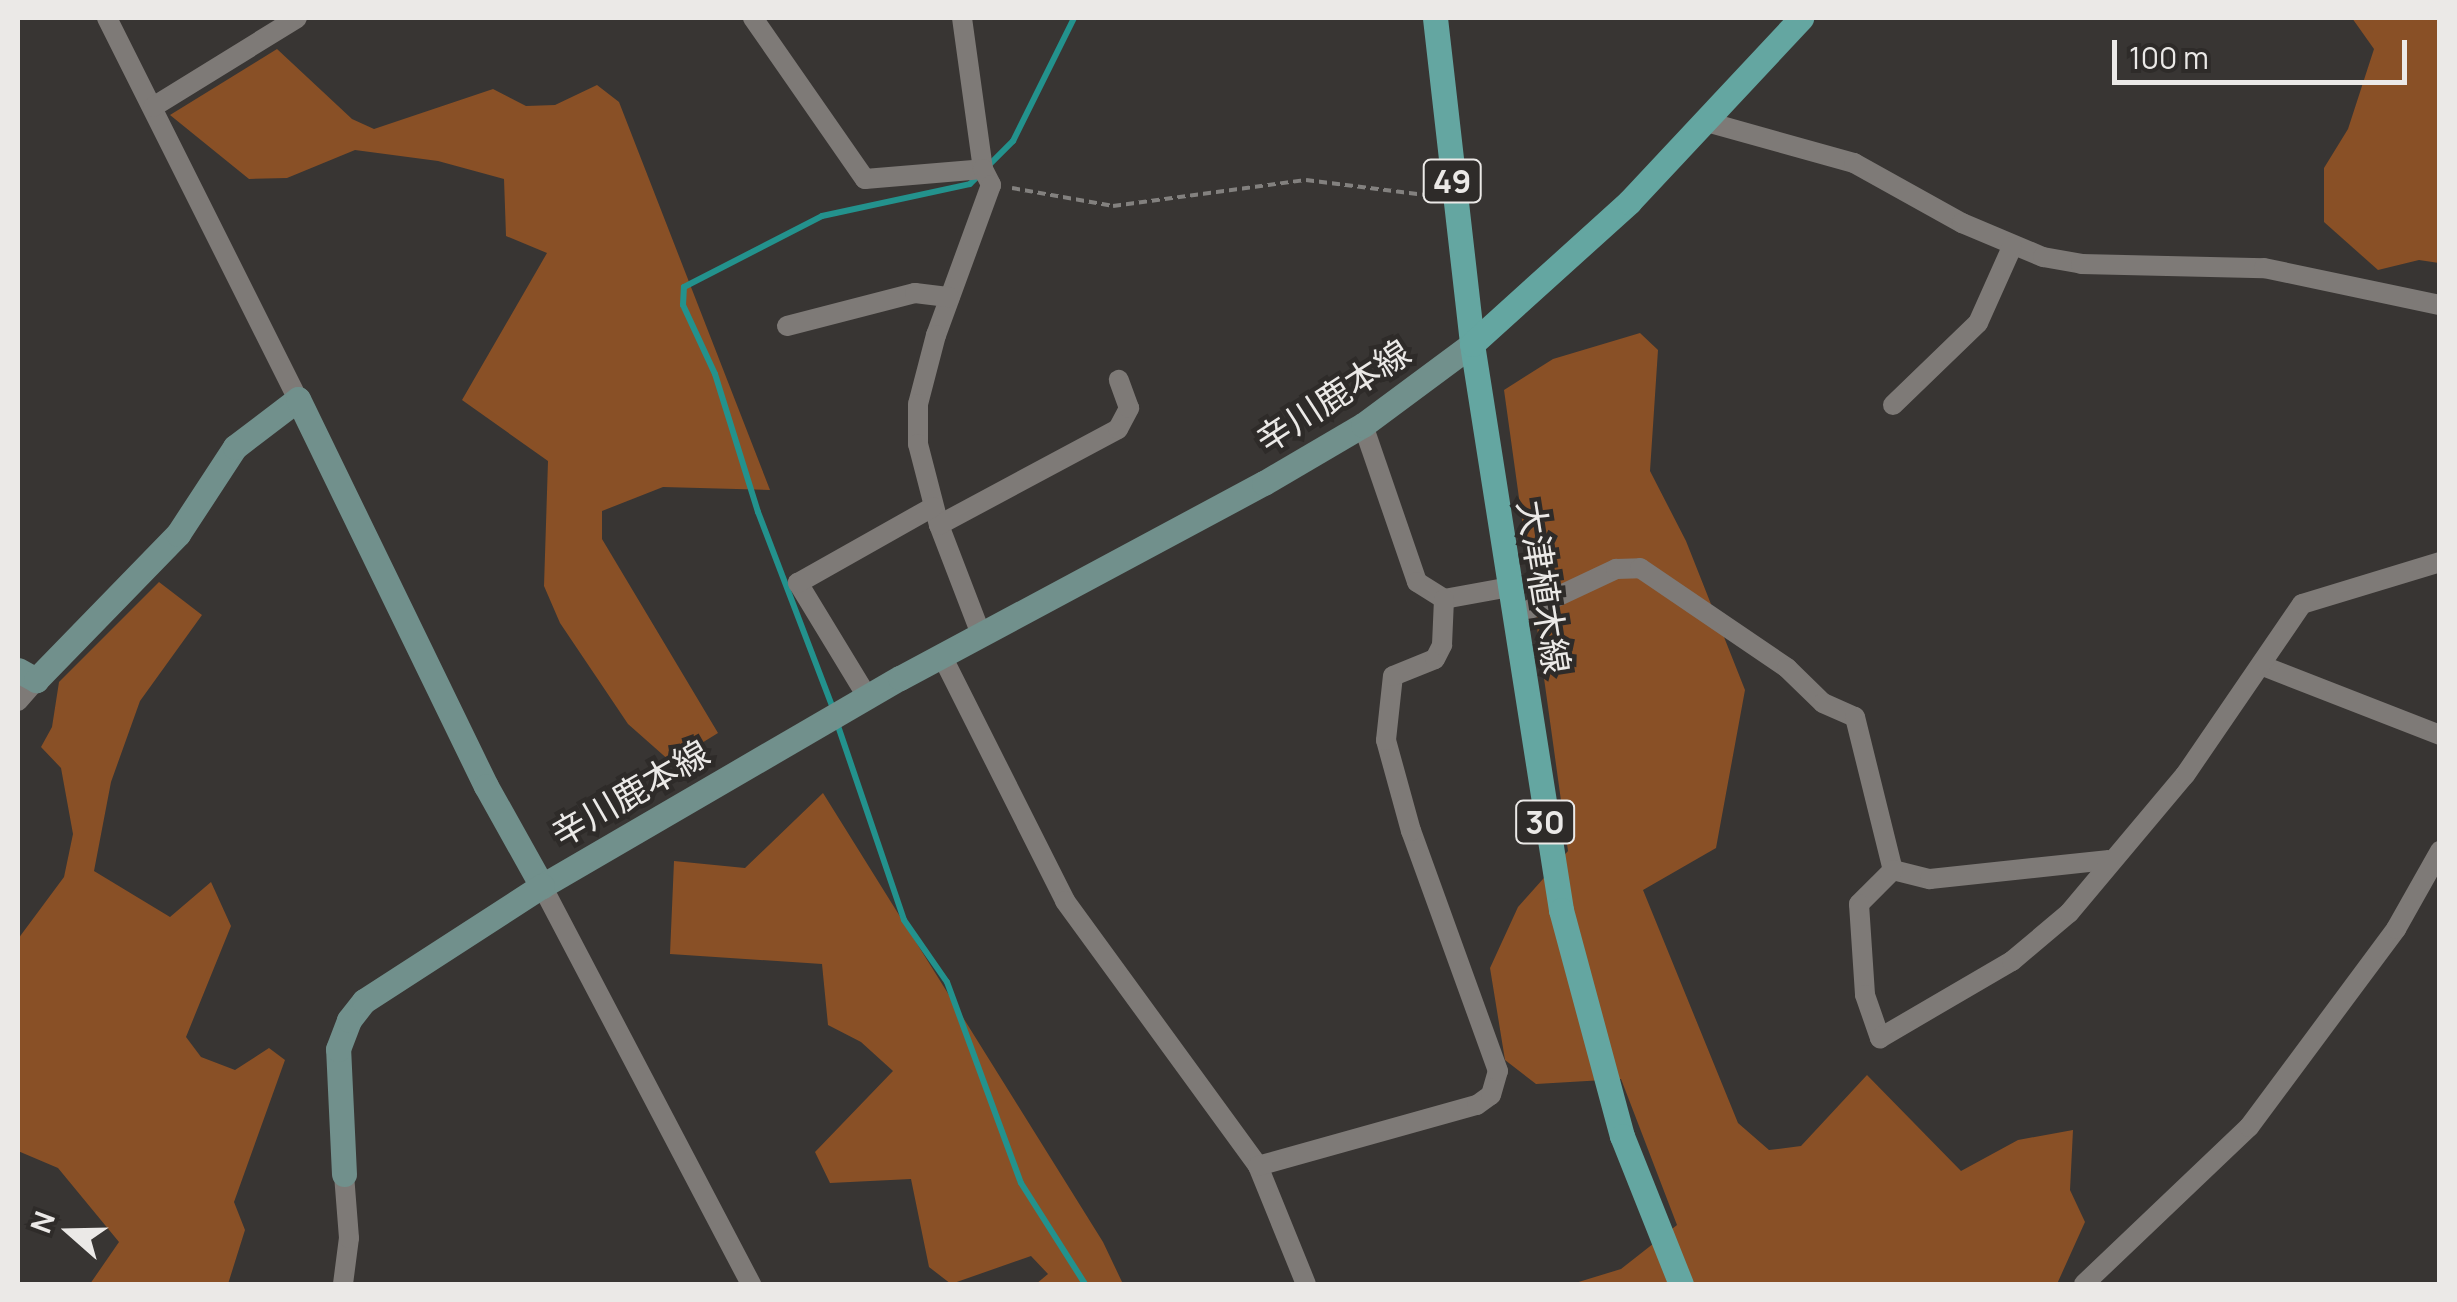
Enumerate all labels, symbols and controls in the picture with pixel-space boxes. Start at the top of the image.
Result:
scale bar [2117,20,2412,82]
text: 100 m [2129,37,2209,78]
road number: 49 [1422,154,1482,208]
street label: 辛川鹿本線 [1248,331,1418,461]
street label: 大津植木線 [1510,497,1578,677]
street label: 辛川鹿本線 [544,731,716,855]
road number: 30 [1515,795,1575,849]
north arrow [20,1182,120,1282]
text: N [21,1206,63,1238]

